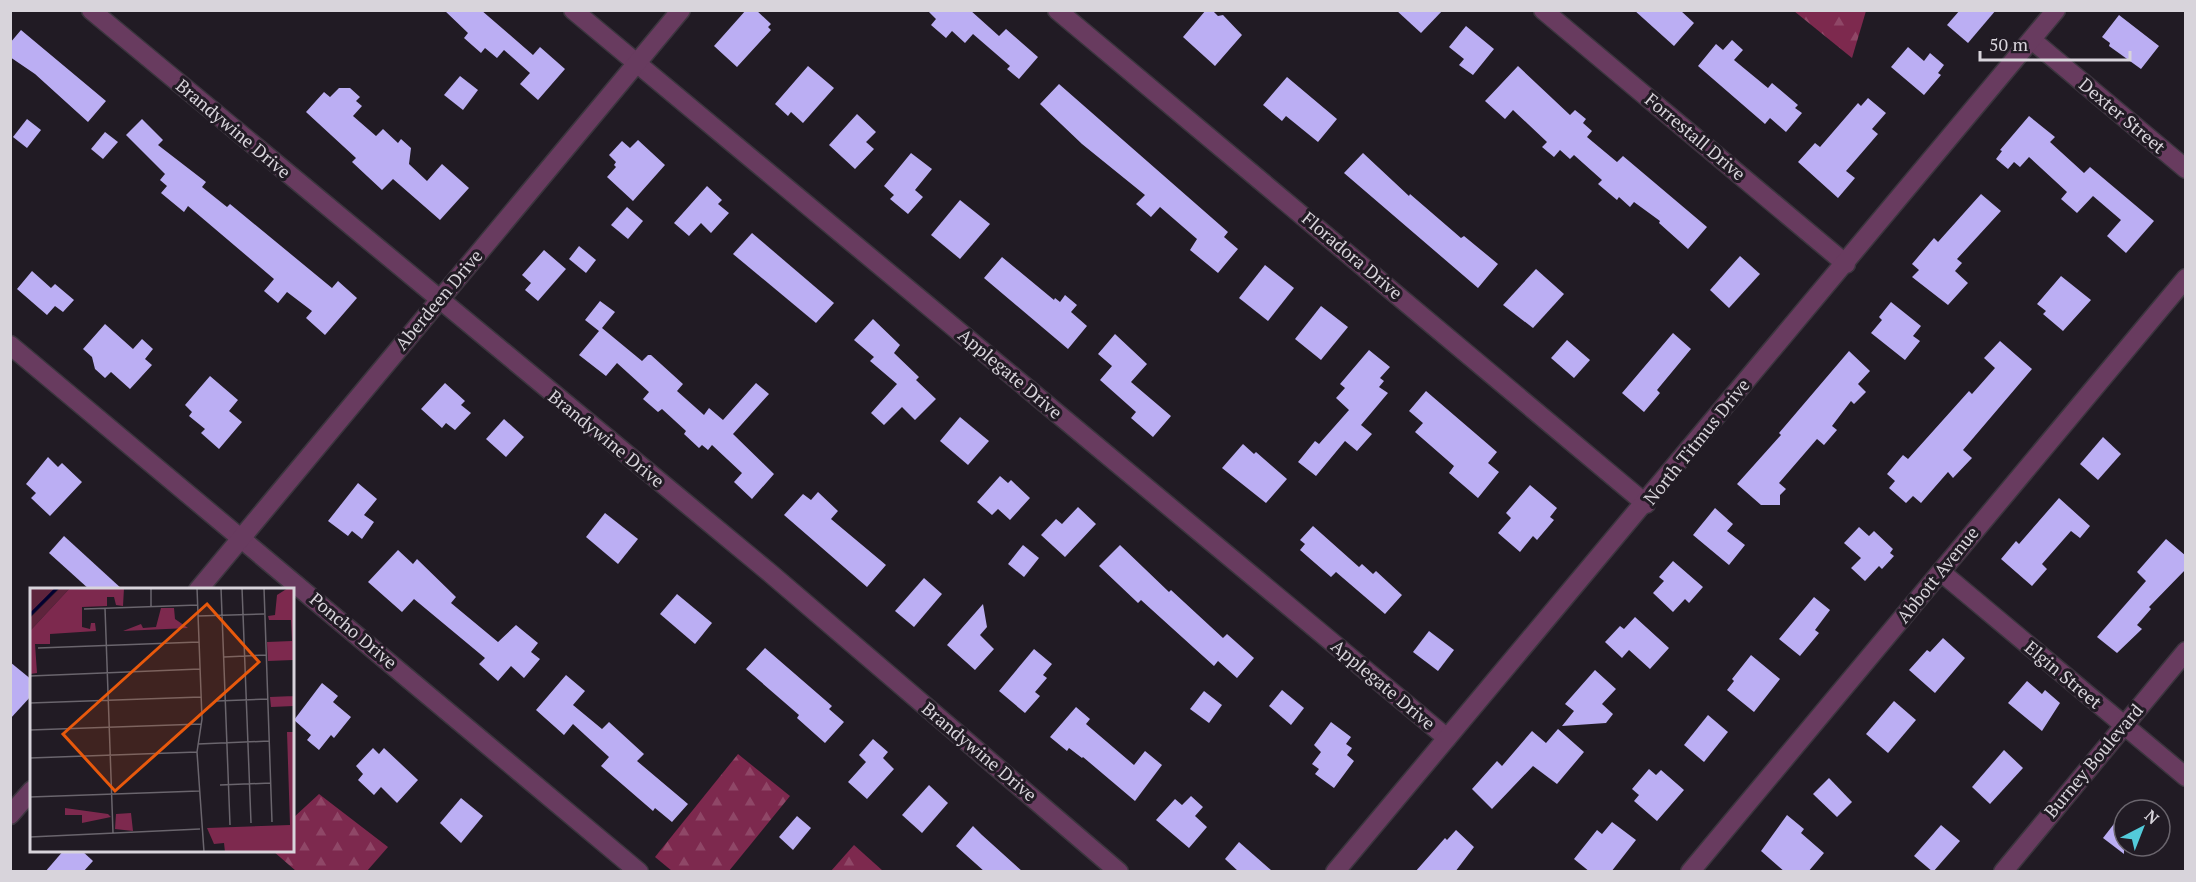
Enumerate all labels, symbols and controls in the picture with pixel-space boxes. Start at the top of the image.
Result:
scale bar [1980,24,2130,62]
text: 50 m [1989,32,2029,56]
street label: Dexter Street [2074,72,2171,159]
street label: Brandywine Drive [171,73,296,183]
street label: Forrestall Drive [1640,87,1751,185]
street label: Floradora Drive [1297,206,1408,304]
street label: Aberdeen Drive [389,244,487,355]
street label: Applegate Drive [954,323,1068,424]
street label: North Titmus Drive [1638,373,1755,509]
street label: Brandywine Drive [544,384,670,493]
street label: Abbott Avenue [1891,521,1984,628]
street label: Poncho Drive [305,587,402,674]
inset map [30,588,294,852]
street label: Applegate Drive [1327,634,1441,735]
street label: Elgin Street [2020,635,2108,714]
street label: Brandywine Drive [917,696,1042,806]
street label: Burney Boulevard [2038,698,2148,822]
north arrow [2112,798,2172,858]
text: N [2140,805,2164,829]

